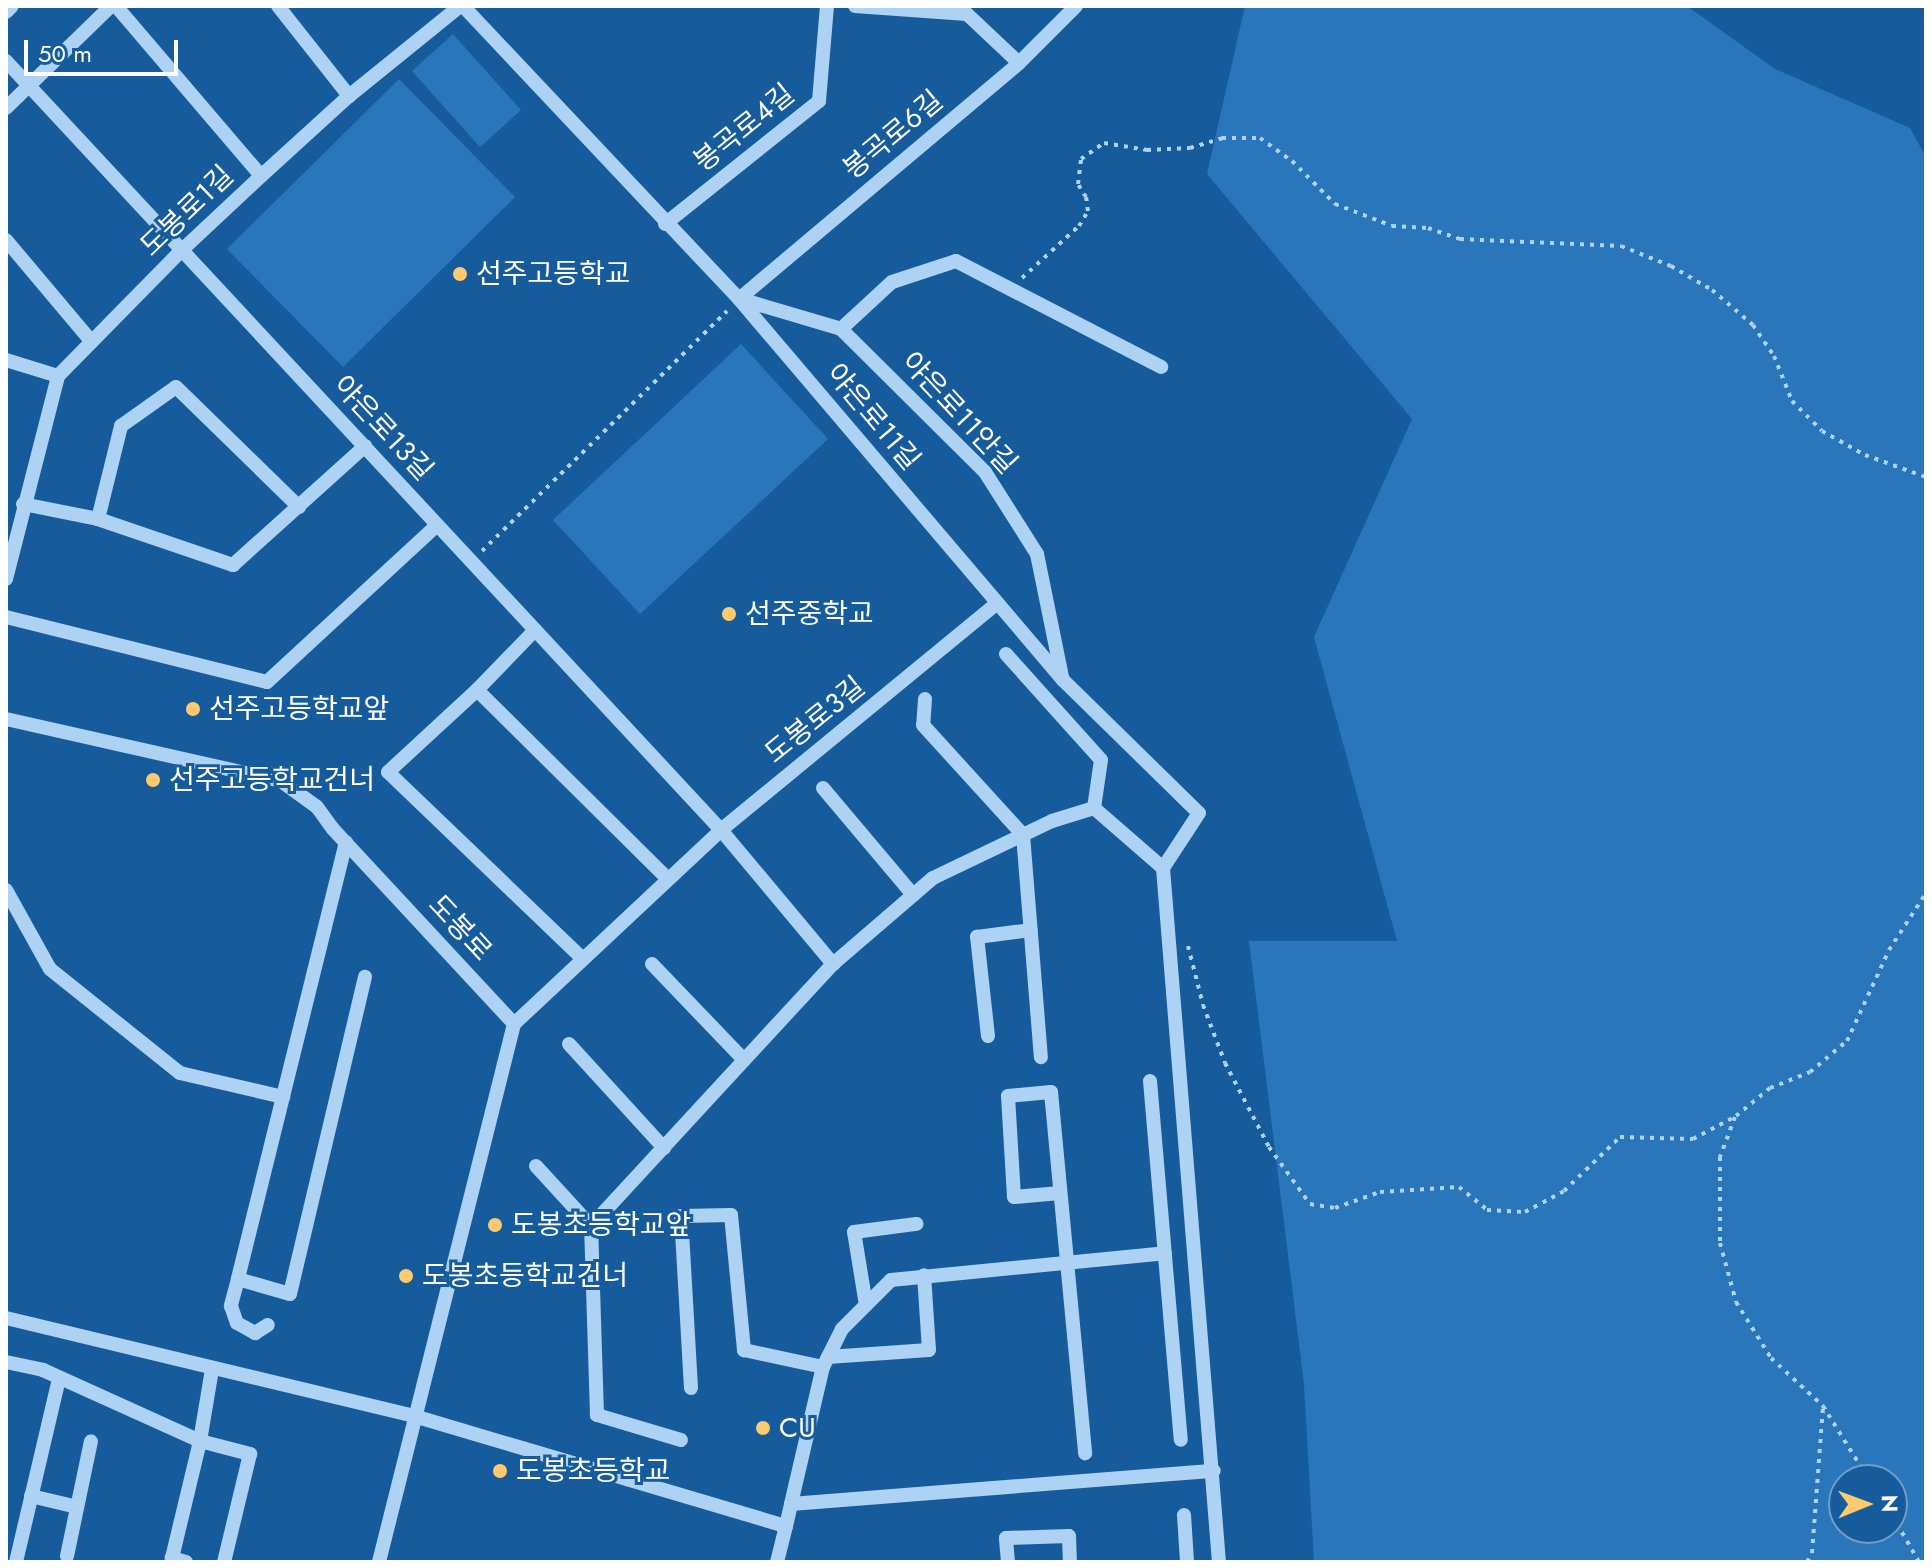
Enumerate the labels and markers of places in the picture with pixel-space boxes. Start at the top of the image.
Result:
place label: 선주고등학교 [476,257,631,291]
marker: 선주고등학교 [451,265,469,283]
place label: 선주중학교 [745,597,874,631]
marker: 선주중학교 [720,605,738,623]
place label: 선주고등학교앞 [209,692,389,726]
marker: 선주고등학교앞 [184,700,202,718]
place label: 선주고등학교건너 [169,763,375,797]
marker: 선주고등학교건너 [144,771,162,789]
place label: 도봉초등학교앞 [511,1208,691,1242]
marker: 도봉초등학교앞 [486,1216,504,1234]
place label: 도봉초등학교건너 [422,1259,628,1293]
marker: 도봉초등학교건너 [397,1267,415,1285]
place label: CU [779,1411,816,1445]
marker: CU [754,1419,772,1437]
place label: 도봉초등학교 [516,1454,671,1488]
marker: 도봉초등학교 [491,1462,509,1480]

